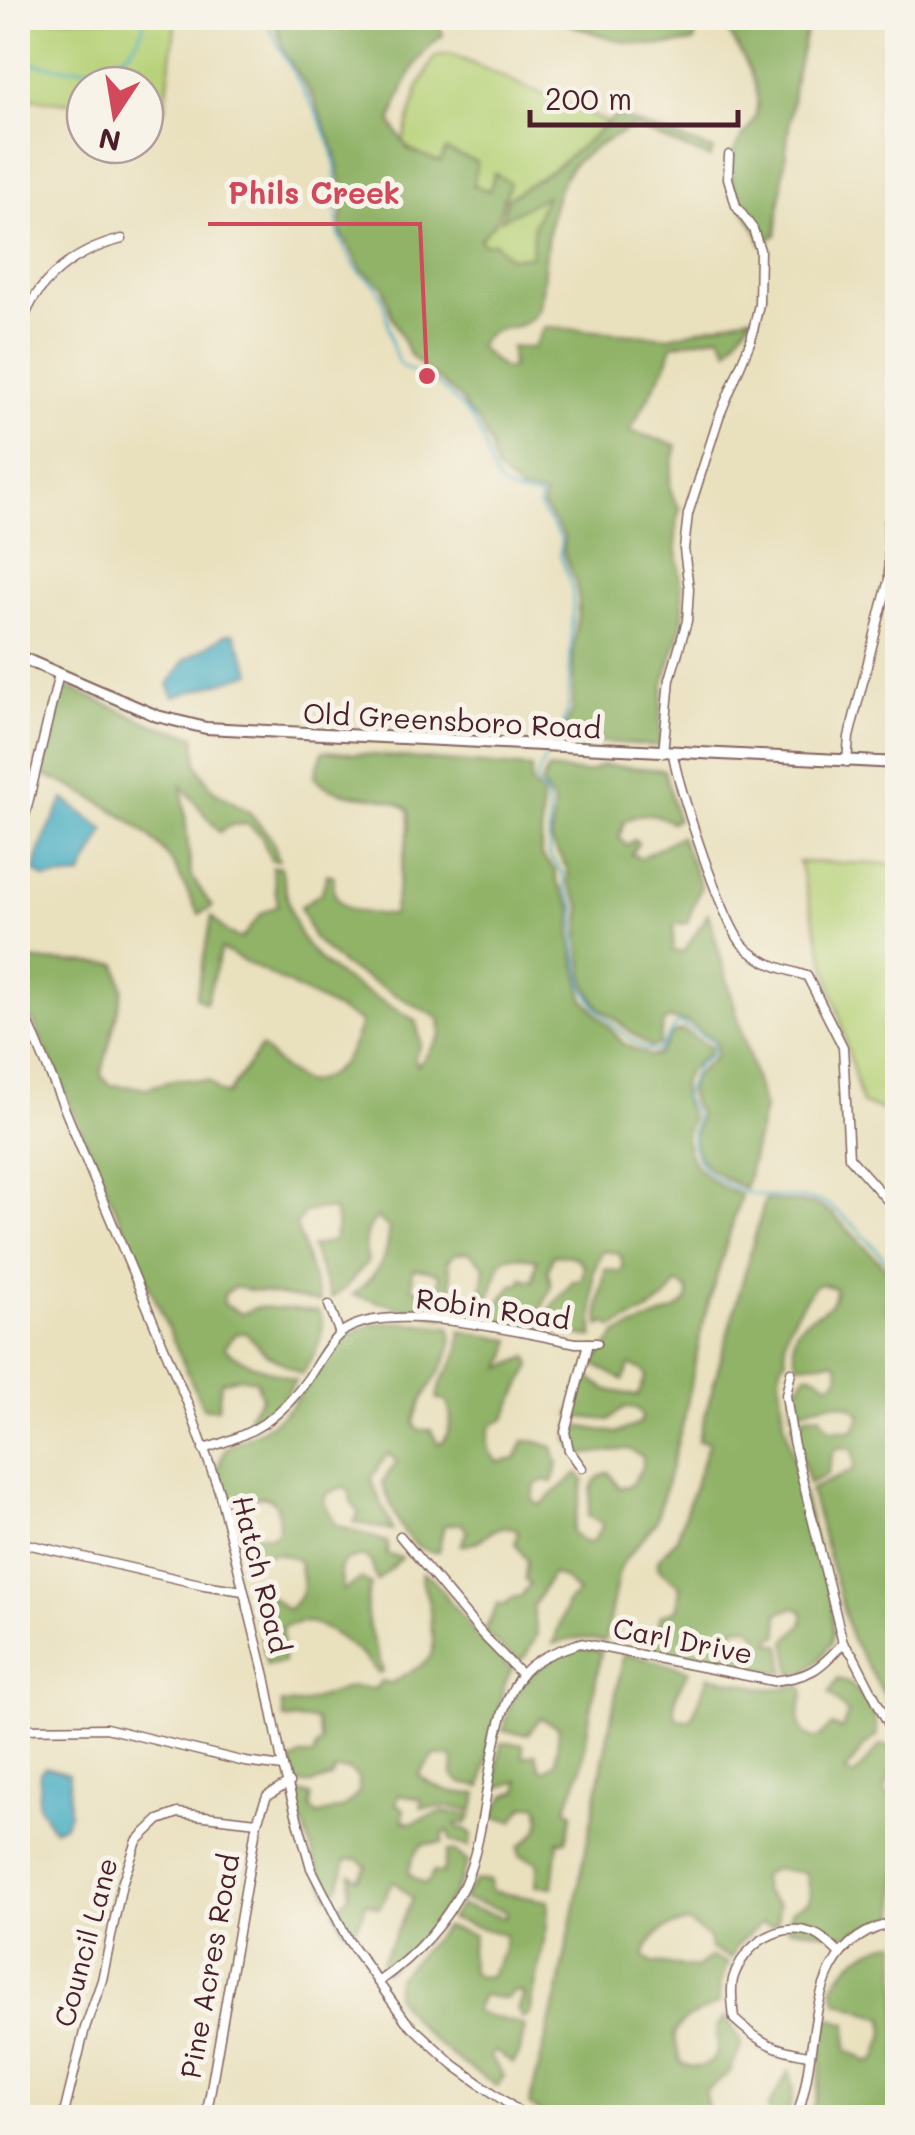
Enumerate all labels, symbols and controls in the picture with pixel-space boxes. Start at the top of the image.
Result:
north arrow [65,65,165,165]
scale bar [530,65,738,127]
text: 200 m [545,78,632,118]
text: N [95,121,124,160]
callout: Phils Creek [208,164,420,224]
text: Phils Creek [228,172,400,212]
street label: Old Greensboro Road [302,694,602,746]
street label: Robin Road [414,1279,572,1337]
street label: Hatch Road [225,1492,299,1656]
street label: Carl Drive [610,1609,756,1671]
street label: Pine Acres Road [172,1851,246,2081]
street label: Council Lane [45,1854,125,2030]

